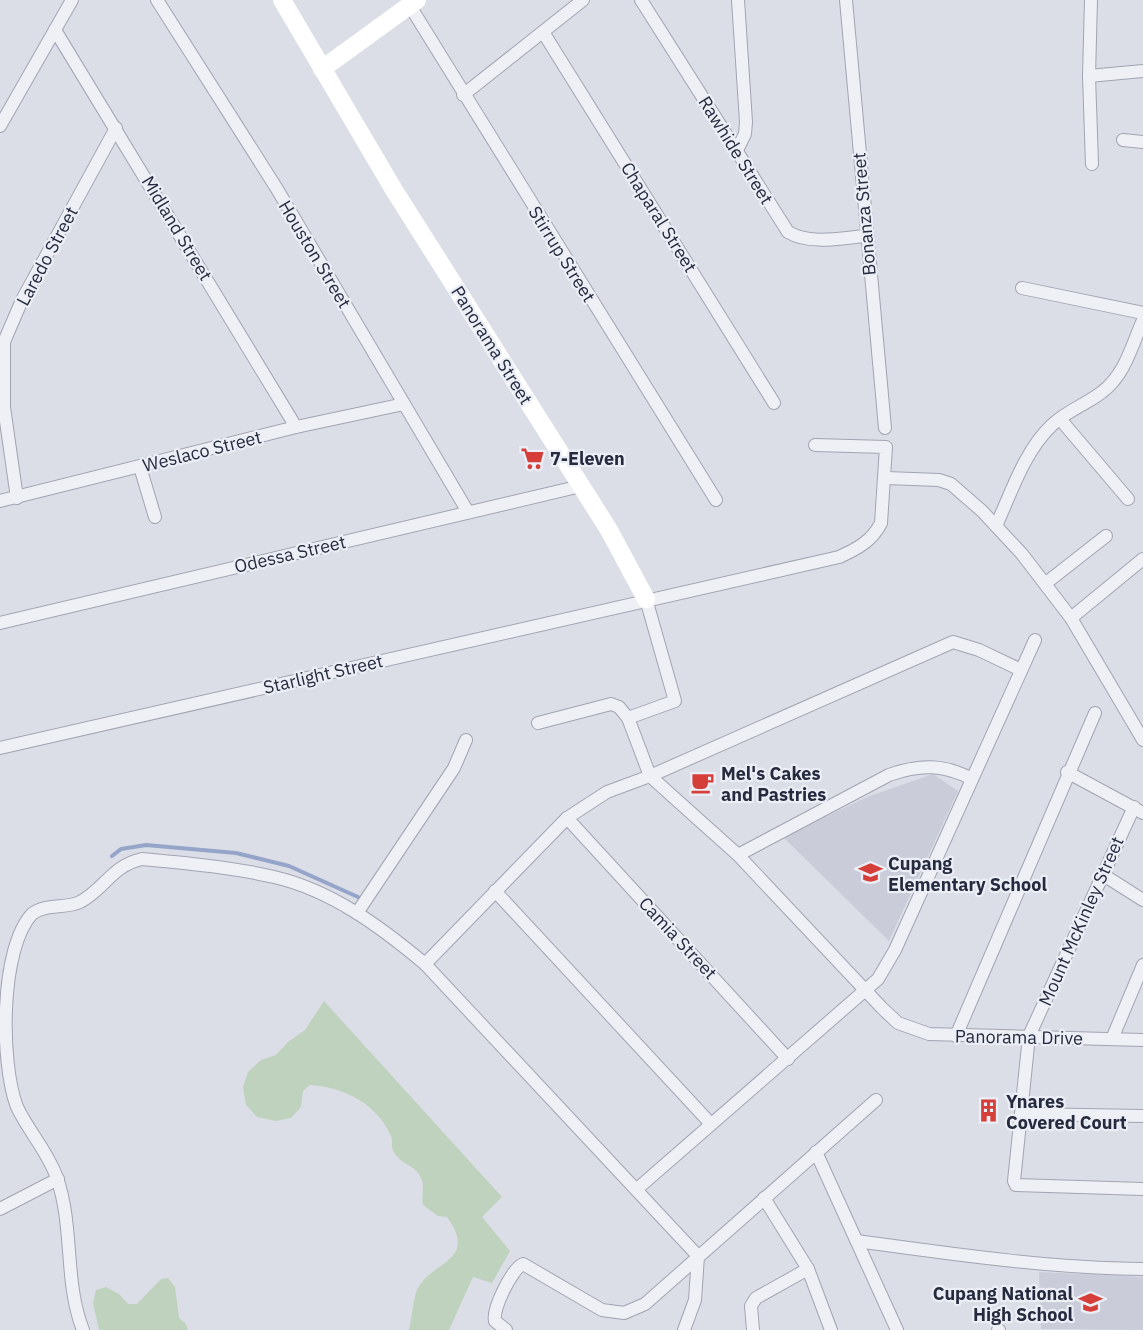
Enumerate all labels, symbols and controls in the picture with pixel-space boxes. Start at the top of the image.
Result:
street label: Rawhide Street [694,92,778,208]
street label: Bonanza Street [847,151,881,277]
street label: Chaparal Street [616,158,702,276]
street label: Midland Street [137,171,217,285]
street label: Houston Street [274,196,356,312]
street label: Laredo Street [11,202,83,310]
street label: Stirrup Street [523,202,601,306]
street label: Panorama Street [446,281,538,409]
street label: Weslaco Street [140,425,264,477]
supermarket icon: 7-Eleven [519,445,545,471]
place label: 7-Eleven [550,447,625,470]
street label: Odessa Street [232,530,348,578]
street label: Starlight Street [261,649,385,699]
place label: Mel's Cakes and Pastries [721,762,826,806]
cafe icon: Mel's Cakes and Pastries [690,770,716,796]
street label: Mount McKinley Street [1033,833,1129,1009]
place label: Cupang Elementary School [888,852,1047,896]
school or university icon: Cupang Elementary School [857,860,883,886]
street label: Camia Street [634,892,722,984]
street label: Panorama Drive [955,1024,1083,1050]
place label: Ynares Covered Court [1006,1090,1127,1134]
building icon: Ynares Covered Court [975,1098,1001,1124]
place label: Cupang National High School [933,1282,1074,1326]
school or university icon: Cupang National High School [1078,1290,1104,1316]

